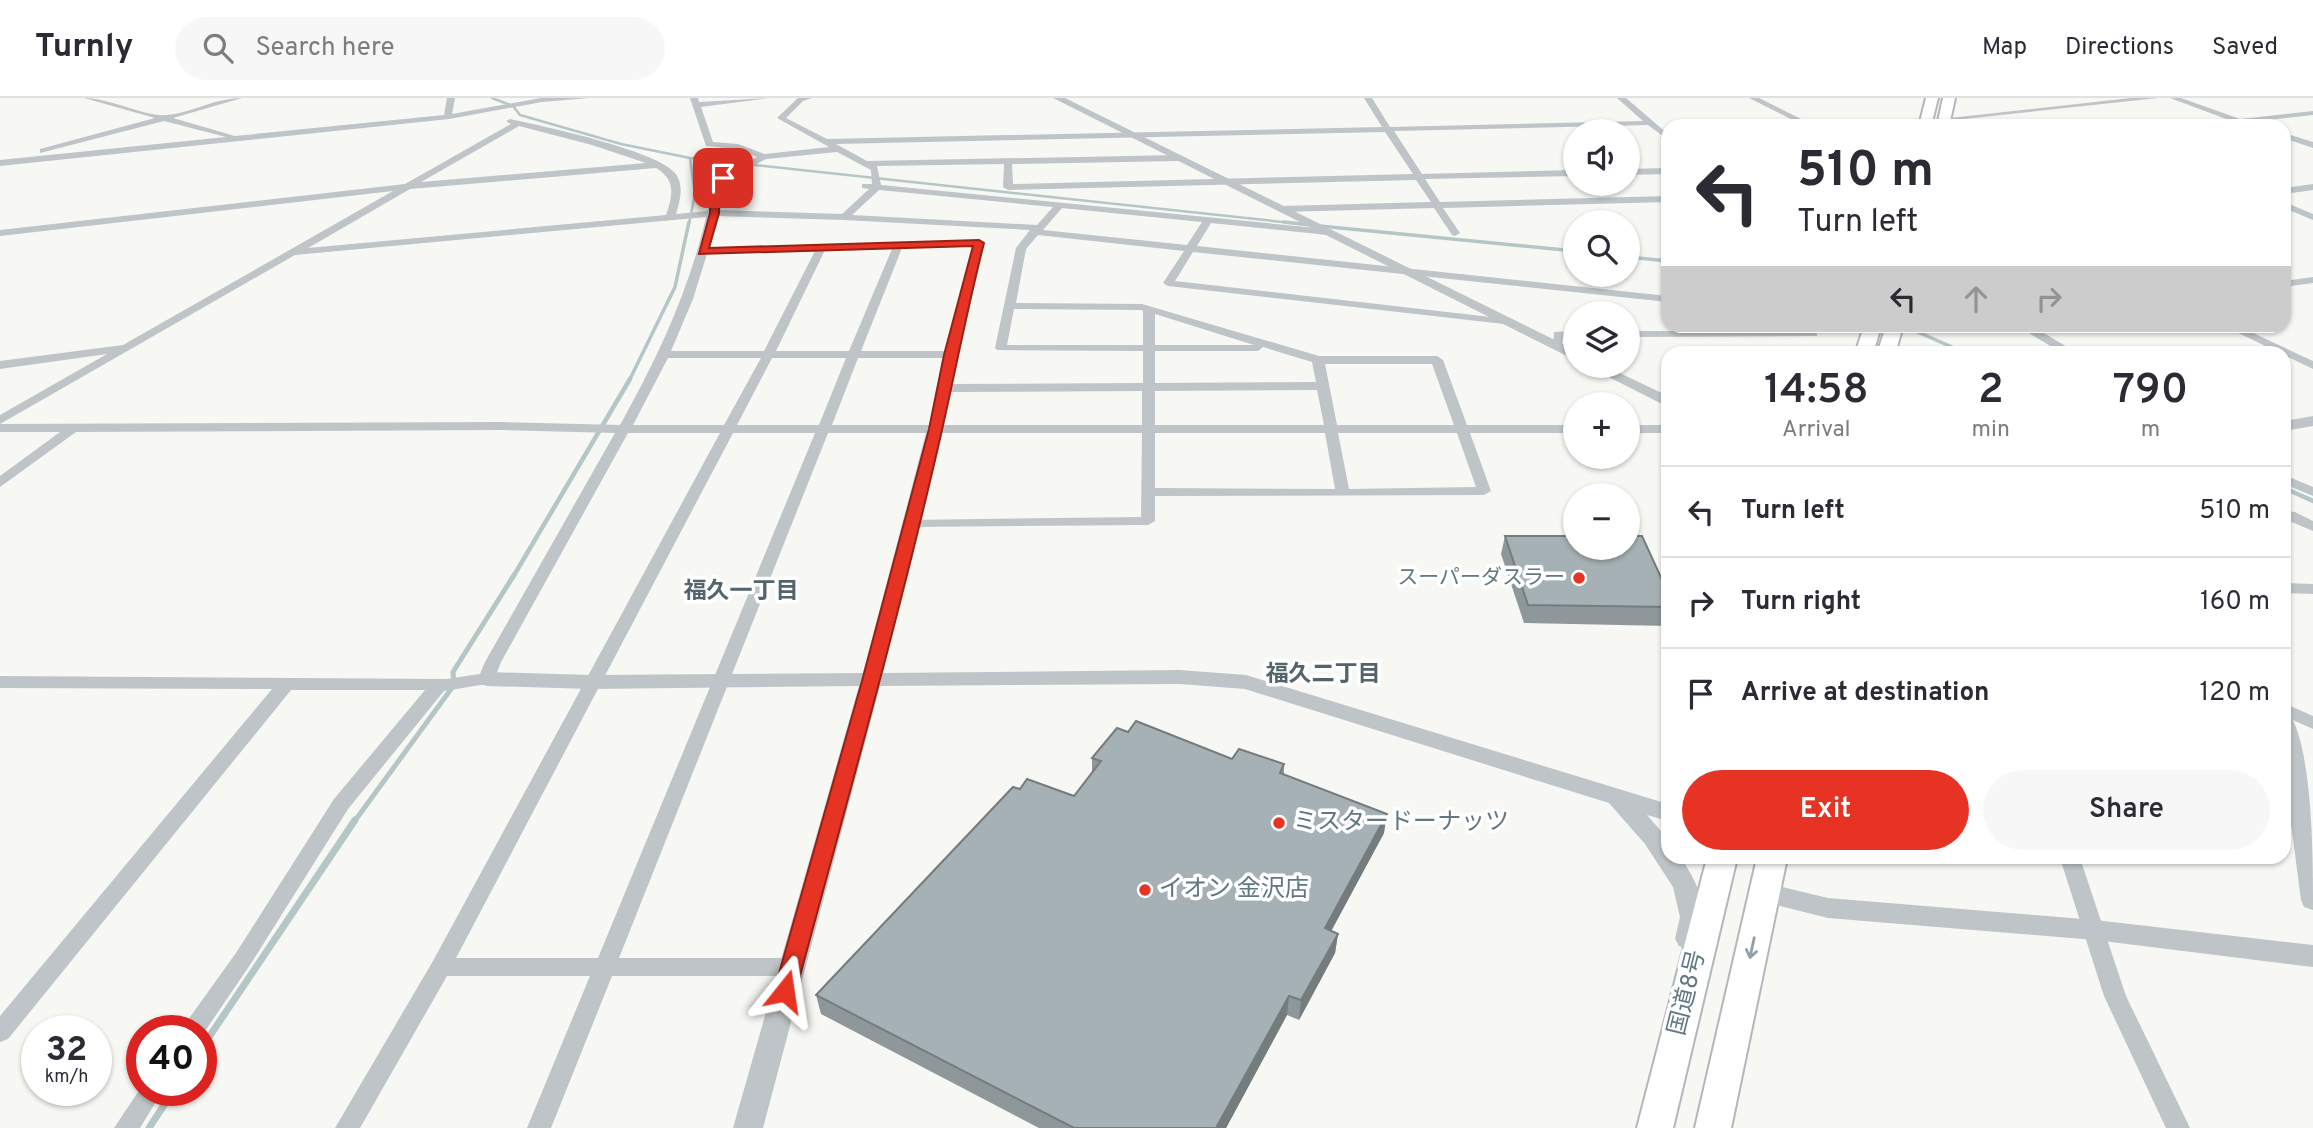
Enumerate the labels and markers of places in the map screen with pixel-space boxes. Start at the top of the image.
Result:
pin [693,148,753,208]
place label: スーパーダスラー [1397,565,1565,592]
marker: スーパーダスラー [1571,570,1587,586]
place label: ミスタードーナッツ [1293,808,1509,838]
marker: ミスタードーナッツ [1271,815,1287,831]
place label: イオン 金沢店 [1159,875,1309,905]
marker: イオン 金沢店 [1137,882,1153,898]

